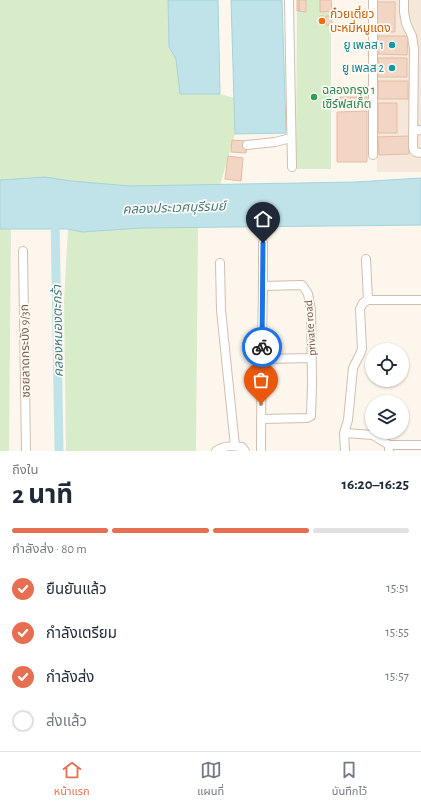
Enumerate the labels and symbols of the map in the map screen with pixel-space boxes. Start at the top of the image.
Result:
place label: ก๋วยเตี๋ยว บะหมี่หมูแดง [330,5,391,35]
marker: ก๋วยเตี๋ยว บะหมี่หมูแดง [317,16,327,26]
place label: ยู เพลส 1 [343,39,384,52]
marker: ยู เพลส 1 [387,40,397,50]
place label: ยู เพลส 2 [342,62,385,75]
marker: ยู เพลส 2 [387,63,397,73]
place label: ฉลองกรุง 1 เซิร์ฟสเก็ต [322,84,375,110]
marker: ฉลองกรุง 1 เซิร์ฟสเก็ต [309,92,319,102]
water label: คลองประเวศบุรีรมย์ [122,199,229,218]
pin [246,202,280,243]
water label: คลองหนองตะกร้า [50,284,66,377]
street label: private road [302,300,318,356]
street label: ซอยลาดกระบัง 9/3ก [18,304,32,398]
courier [242,327,282,367]
pin [244,363,278,404]

